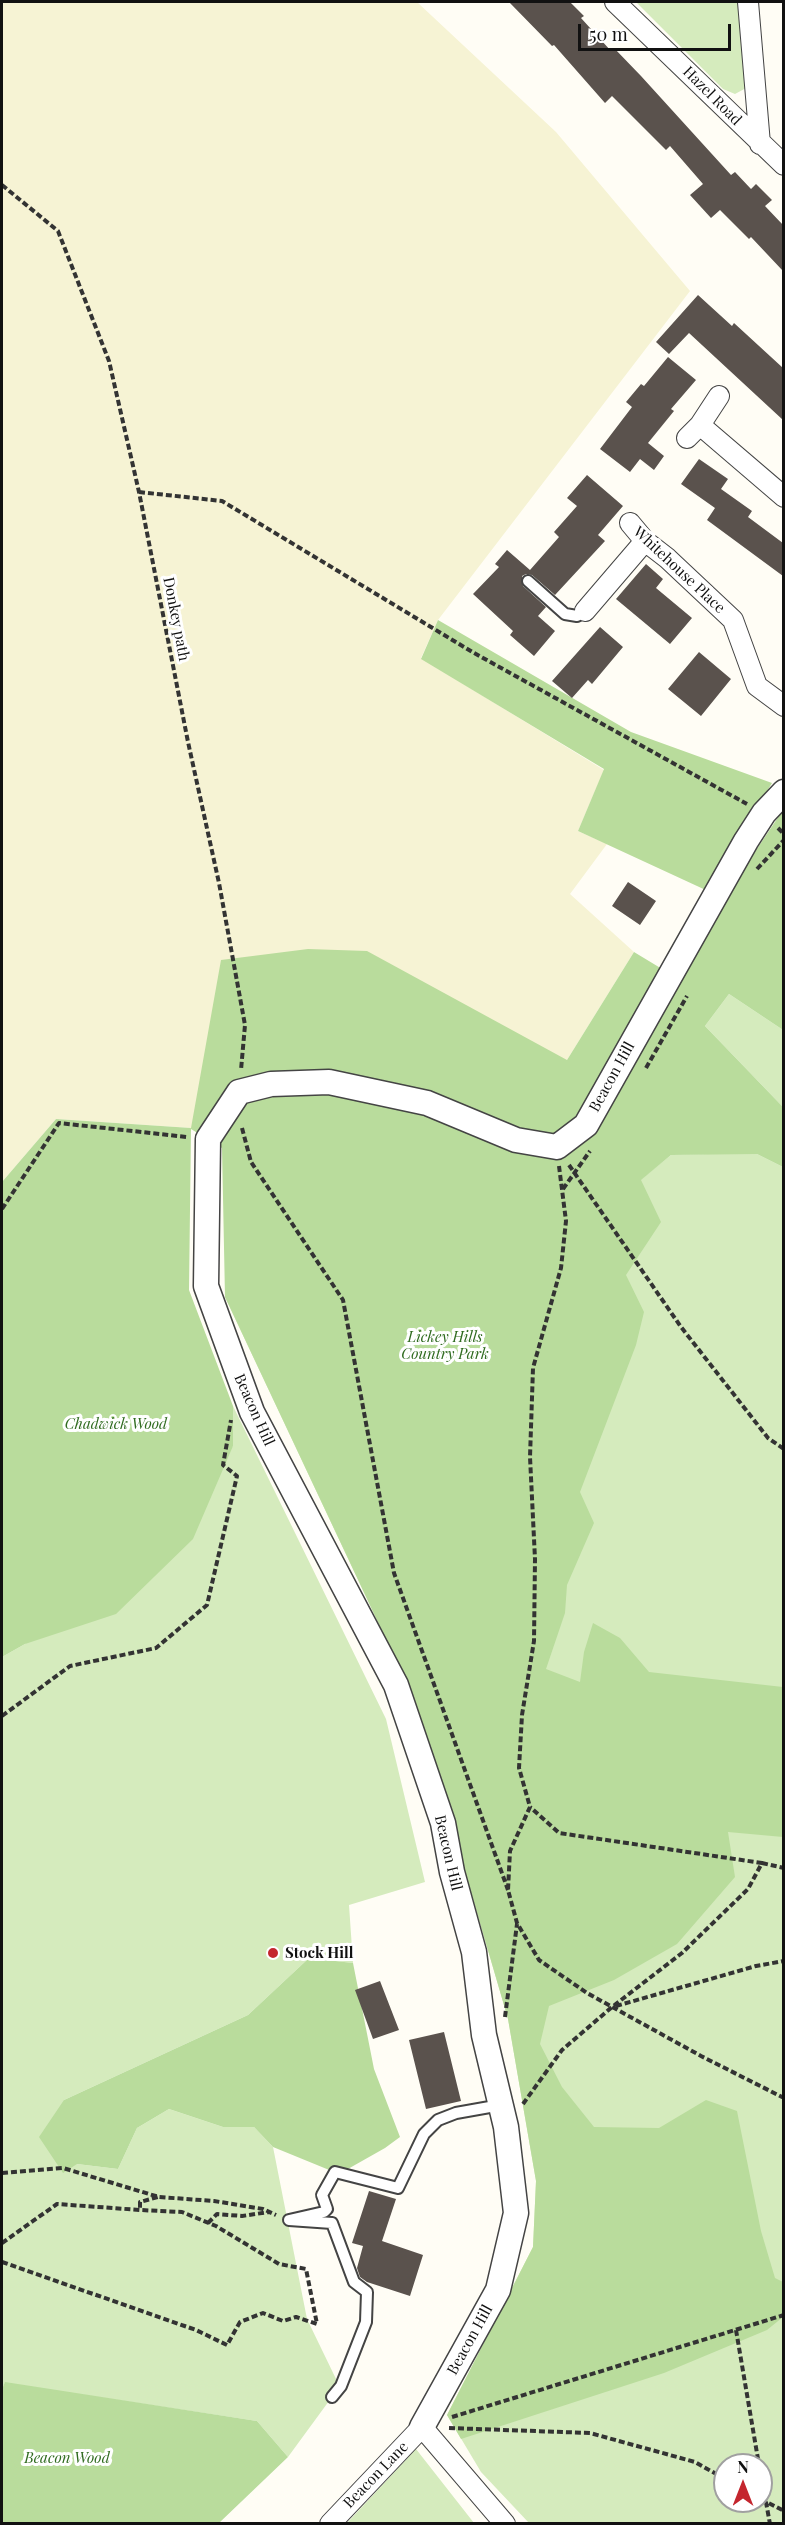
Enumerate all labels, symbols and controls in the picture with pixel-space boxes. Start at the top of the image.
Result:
scale bar [581,12,734,50]
text: 50 m [589,22,628,46]
street label: Hazel Road [679,63,745,129]
street label: Whitehouse Place [629,523,729,617]
street label: Donkey path [159,576,193,662]
street label: Beacon Hill [585,1039,639,1115]
park label: Lickey Hills Country Park [401,1328,489,1363]
street label: Beacon Hill [230,1371,278,1449]
park label: Chadwick Wood [65,1415,167,1433]
street label: Beacon Hill [431,1813,465,1893]
place label: Stock Hill [285,1944,353,1962]
marker: Stock Hill [266,1946,280,1960]
street label: Beacon Hill [443,2302,497,2378]
street label: Beacon Lane [340,2438,412,2512]
park label: Beacon Wood [24,2449,110,2467]
north arrow [713,2453,773,2513]
text: N [737,2456,749,2477]

